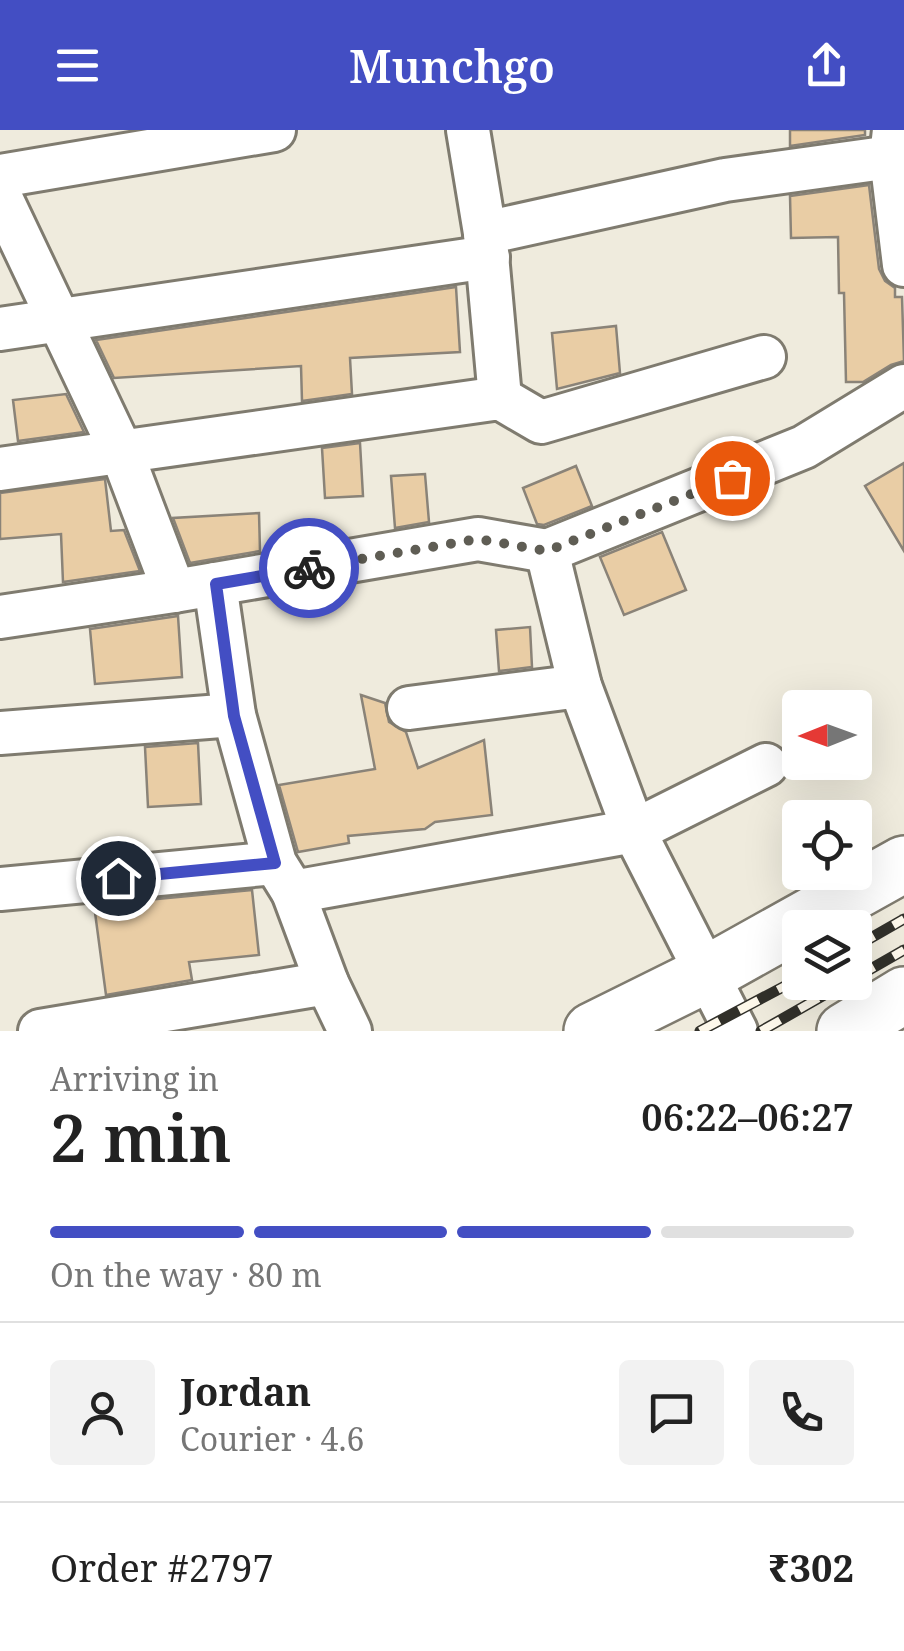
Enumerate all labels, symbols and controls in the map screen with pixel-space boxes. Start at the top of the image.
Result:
text: Munchgo [349,35,555,96]
icon: menu [50,38,105,93]
icon: share [799,38,854,93]
pin [690,436,775,521]
icon: bag [705,451,760,506]
courier [259,518,359,618]
icon: bike [282,541,337,596]
north arrow [782,690,872,780]
map controls [782,690,872,1000]
button: locate [782,800,872,890]
pin [76,836,161,921]
icon: home [91,851,146,906]
button: layers [782,910,872,1000]
text: Arriving in [50,1057,219,1100]
text: 06:22–06:27 [641,1090,854,1142]
text: 2 min [50,1093,232,1181]
text: On the way · 80 m [50,1253,322,1296]
button: person [50,1360,155,1465]
button: chat [619,1360,724,1465]
button: phone [749,1360,854,1465]
text: Jordan [180,1365,311,1417]
text: Courier · 4.6 [180,1417,364,1460]
text: Order #2797 [50,1541,274,1593]
text: ₹302 [768,1541,854,1593]

